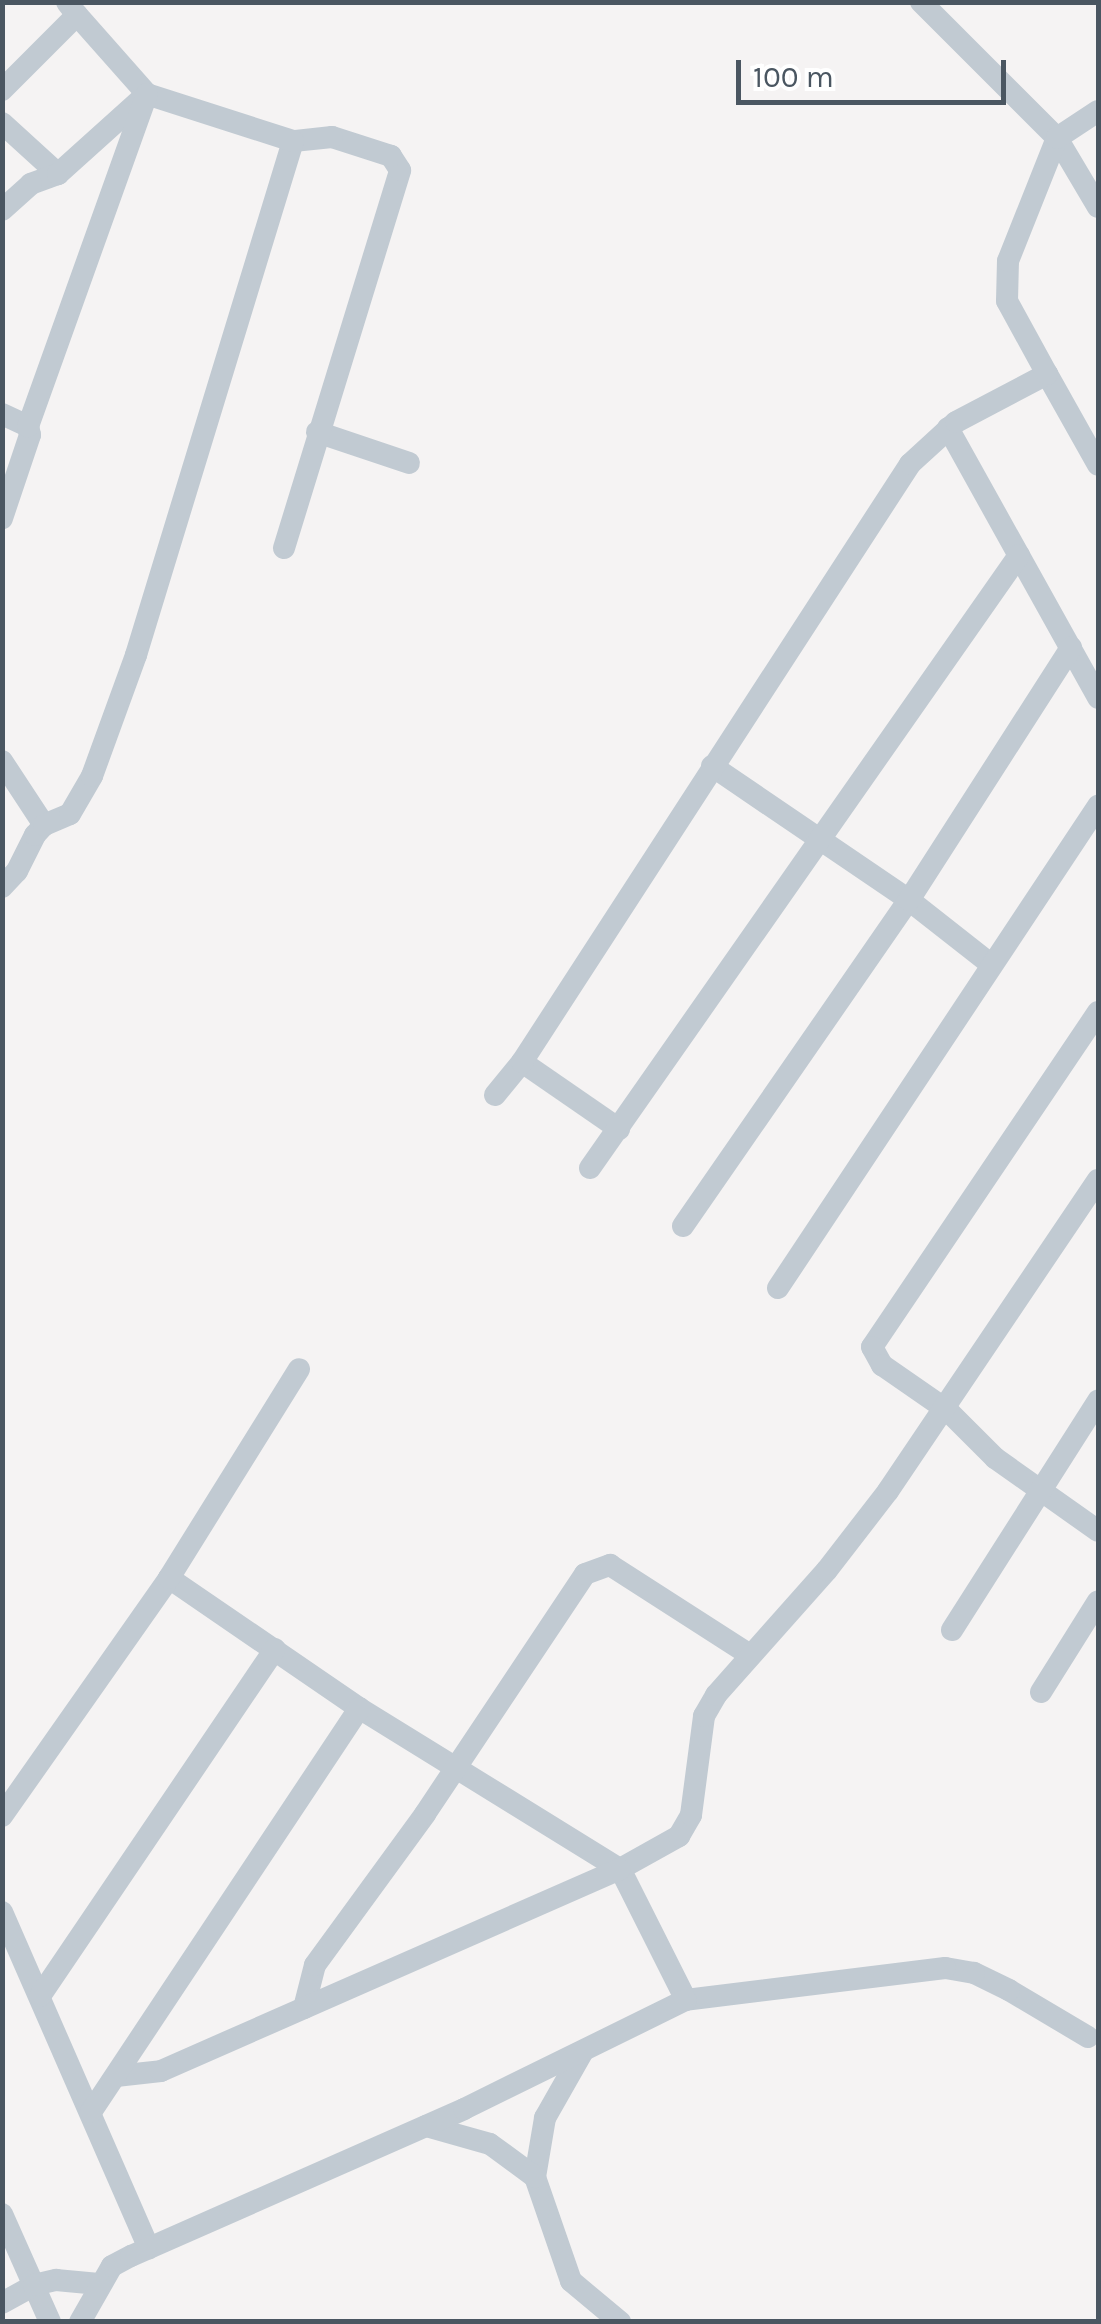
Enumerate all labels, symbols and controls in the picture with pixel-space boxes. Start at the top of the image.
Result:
scale bar [741,40,1011,102]
text: 100 m [753,59,834,95]

